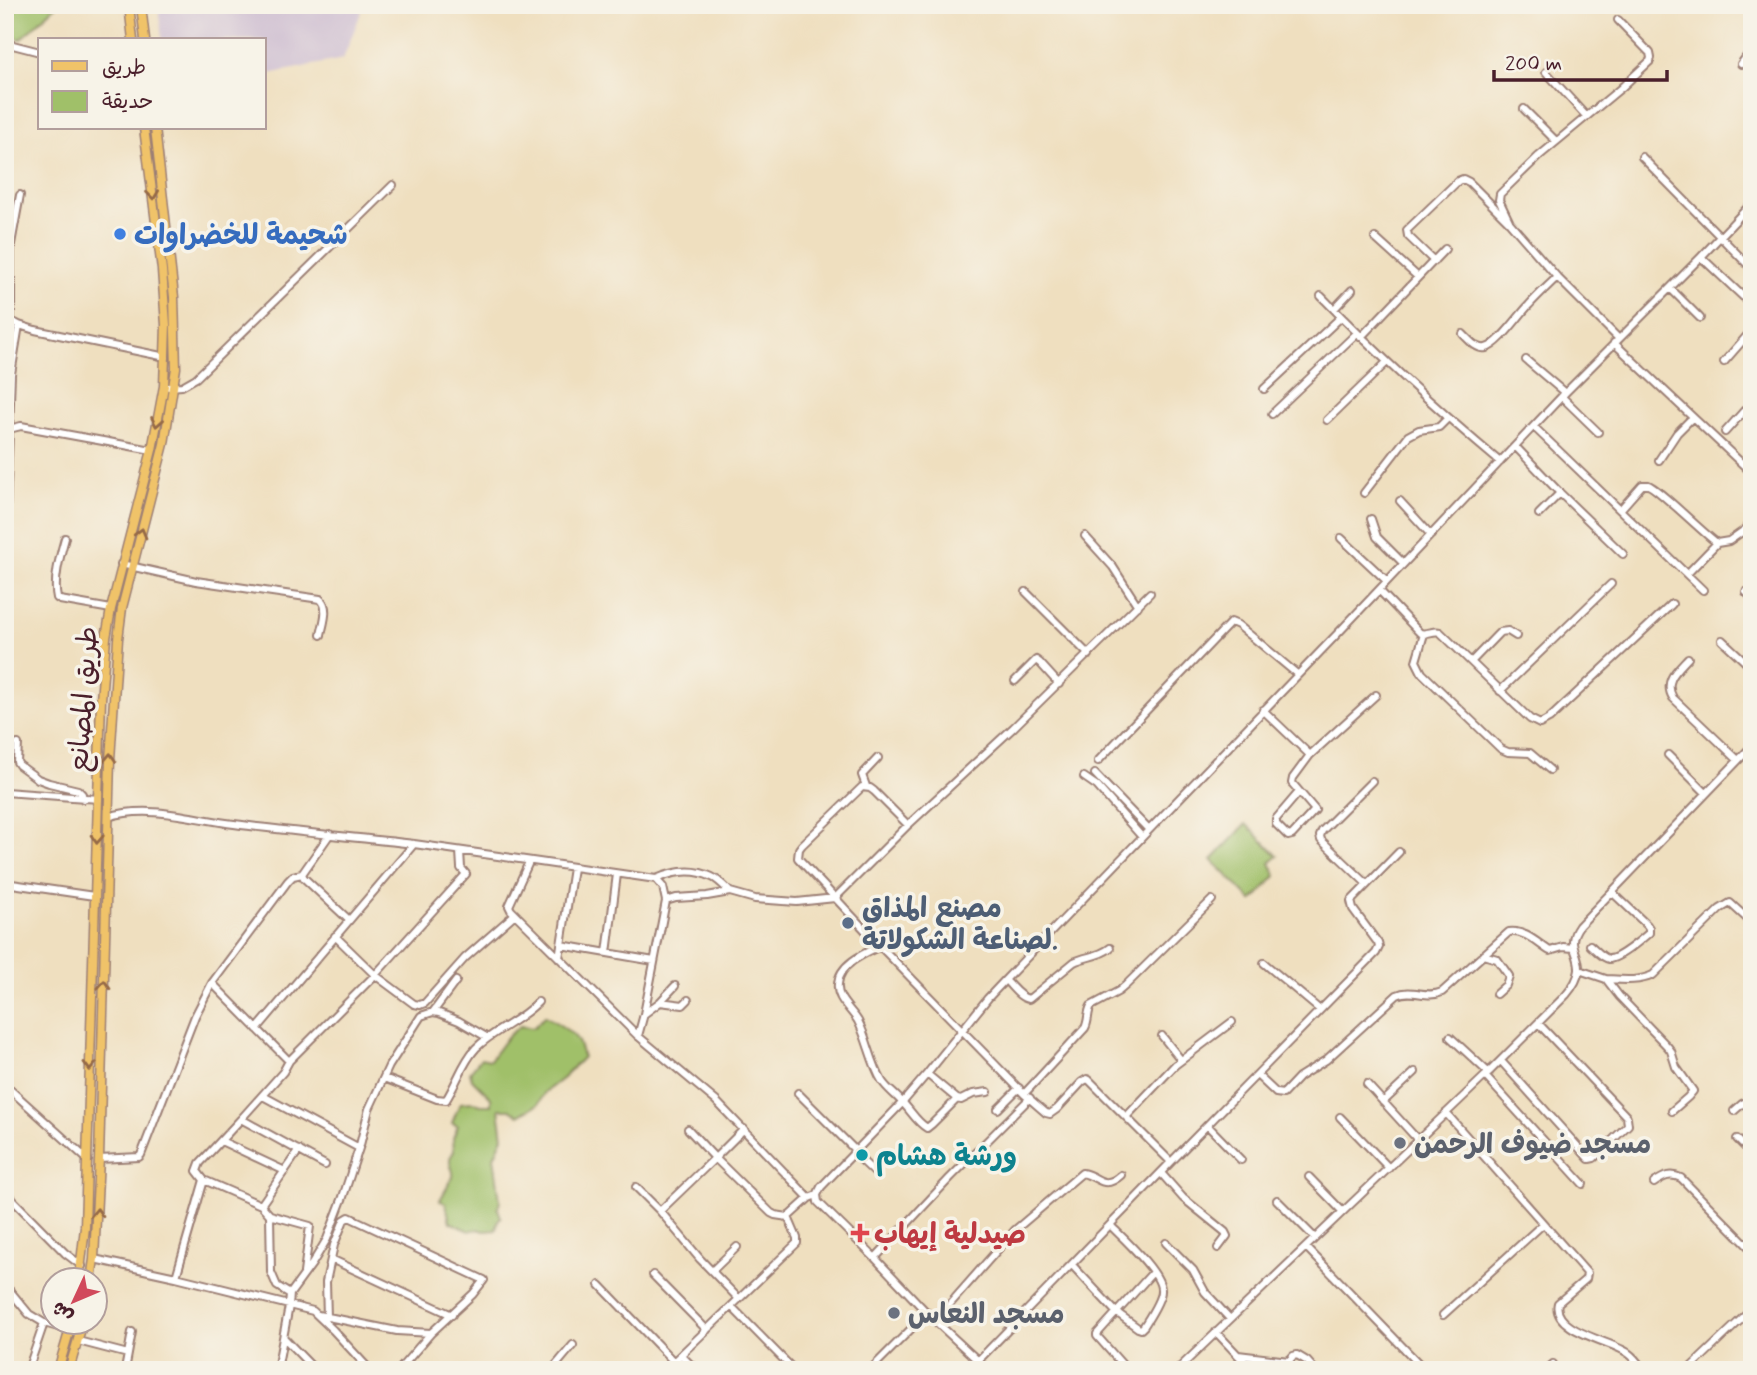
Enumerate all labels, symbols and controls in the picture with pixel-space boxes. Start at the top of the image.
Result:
legend [38,38,266,130]
scale bar [1494,38,1668,82]
text: 200 m [1505,50,1562,78]
text: طريق [102,54,146,82]
text: حديقة [102,88,153,116]
one-way arrow [145,190,160,201]
place label: شحيمة للخضراوات [134,218,348,255]
marker: شحيمة للخضراوات [112,226,128,242]
one-way arrow [150,416,165,427]
one-way arrow [133,527,148,539]
street label: طريق المصانع [61,625,108,773]
one-way arrow [103,752,118,763]
one-way arrow [90,833,105,844]
place label: مصنع المذاق لصناعة الشكولاتة. [862,891,1058,960]
marker: مصنع المذاق لصناعة الشكولاتة. [840,915,856,931]
one-way arrow [96,979,112,990]
one-way arrow [82,1061,98,1072]
place label: مسجد ضيوف الرحمن [1414,1127,1651,1164]
marker: مسجد ضيوف الرحمن [1392,1135,1408,1151]
place label: ورشة هشام [876,1139,1017,1177]
marker: ورشة هشام [854,1147,870,1163]
one-way arrow [89,1207,104,1218]
place label: صيدلية إيهاب [874,1217,1026,1254]
marker: صيدلية إيهاب [852,1225,868,1241]
north arrow [38,1266,108,1336]
text: ش [47,1295,79,1328]
place label: مسجد النعاس [908,1297,1065,1334]
marker: مسجد النعاس [886,1305,902,1321]

